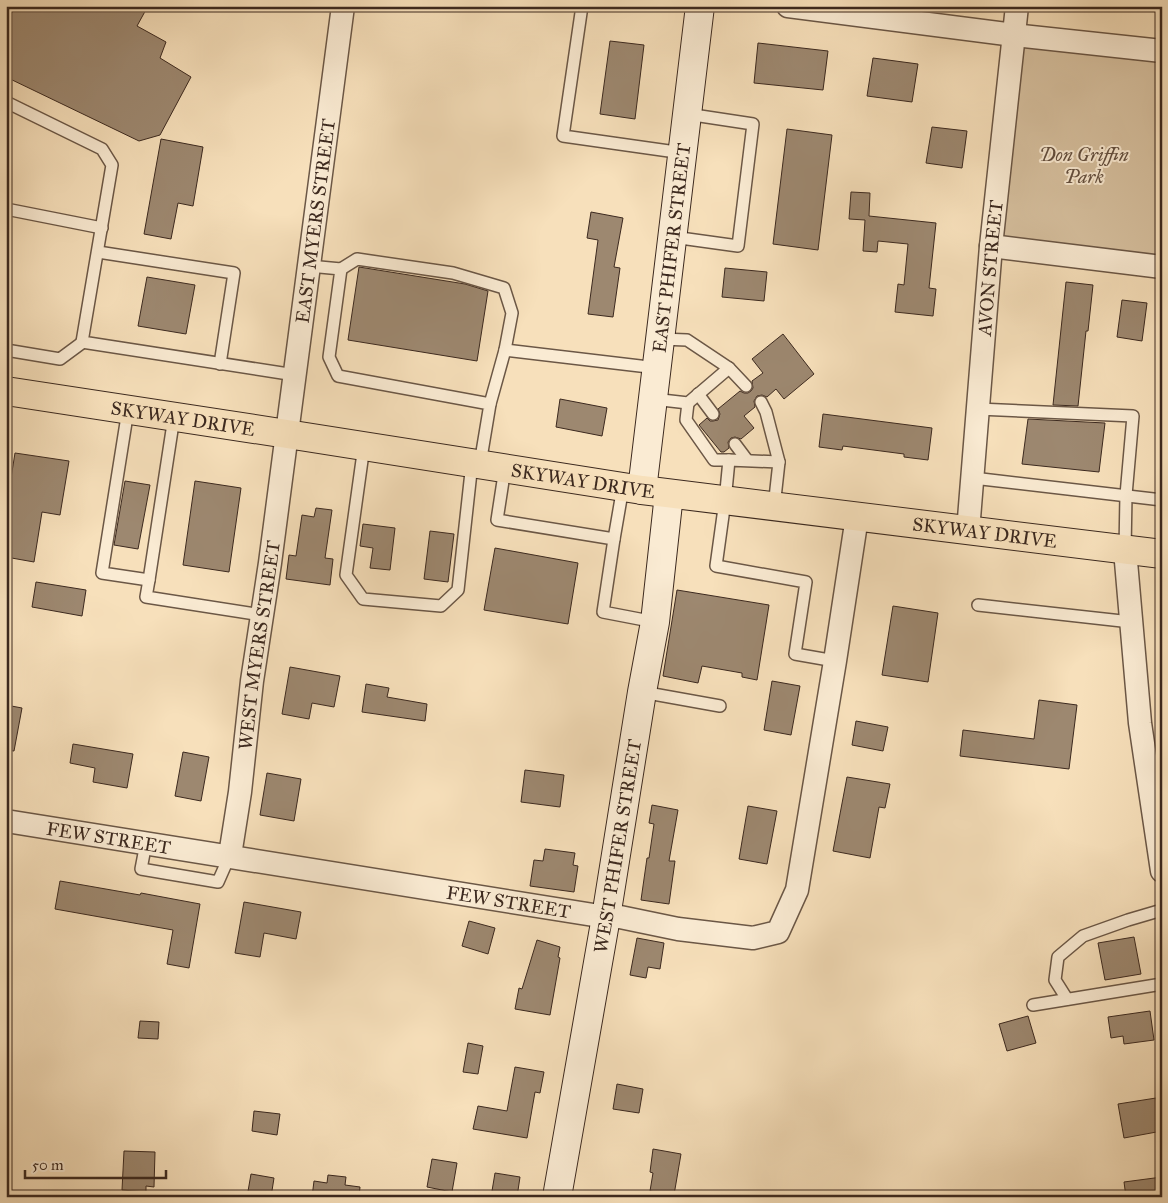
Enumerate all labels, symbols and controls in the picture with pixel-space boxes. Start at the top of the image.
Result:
street label: EAST MYERS STREET [290,117,340,325]
street label: EAST PHIFER STREET [647,142,695,354]
park label: Don Griffin Park [1039,143,1129,188]
street label: AVON STREET [972,199,1007,338]
street label: SKYWAY DRIVE [109,396,257,440]
street label: SKYWAY DRIVE [509,458,657,503]
street label: SKYWAY DRIVE [911,512,1059,553]
street label: WEST MYERS STREET [233,539,284,751]
street label: WEST PHIFER STREET [588,738,646,955]
street label: FEW STREET [45,816,173,859]
street label: FEW STREET [445,880,572,923]
scale bar [25,1148,166,1180]
text: 50 m [32,1156,64,1174]

